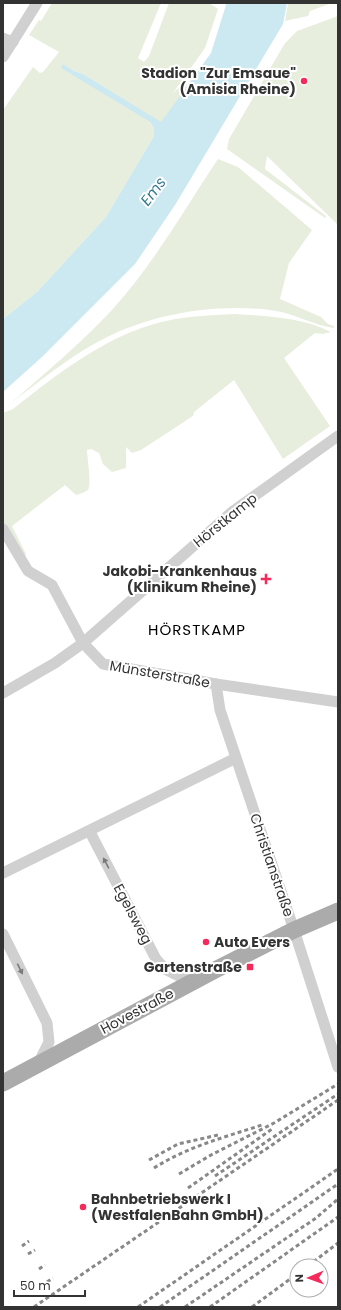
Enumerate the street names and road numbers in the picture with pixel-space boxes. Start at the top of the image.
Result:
street label: Hörstkamp [189,488,261,552]
street label: Münsterstraße [108,655,212,693]
street label: Christianstraße [245,811,299,920]
street label: Egelsweg [109,880,157,948]
street label: Hovestraße [97,983,178,1039]

